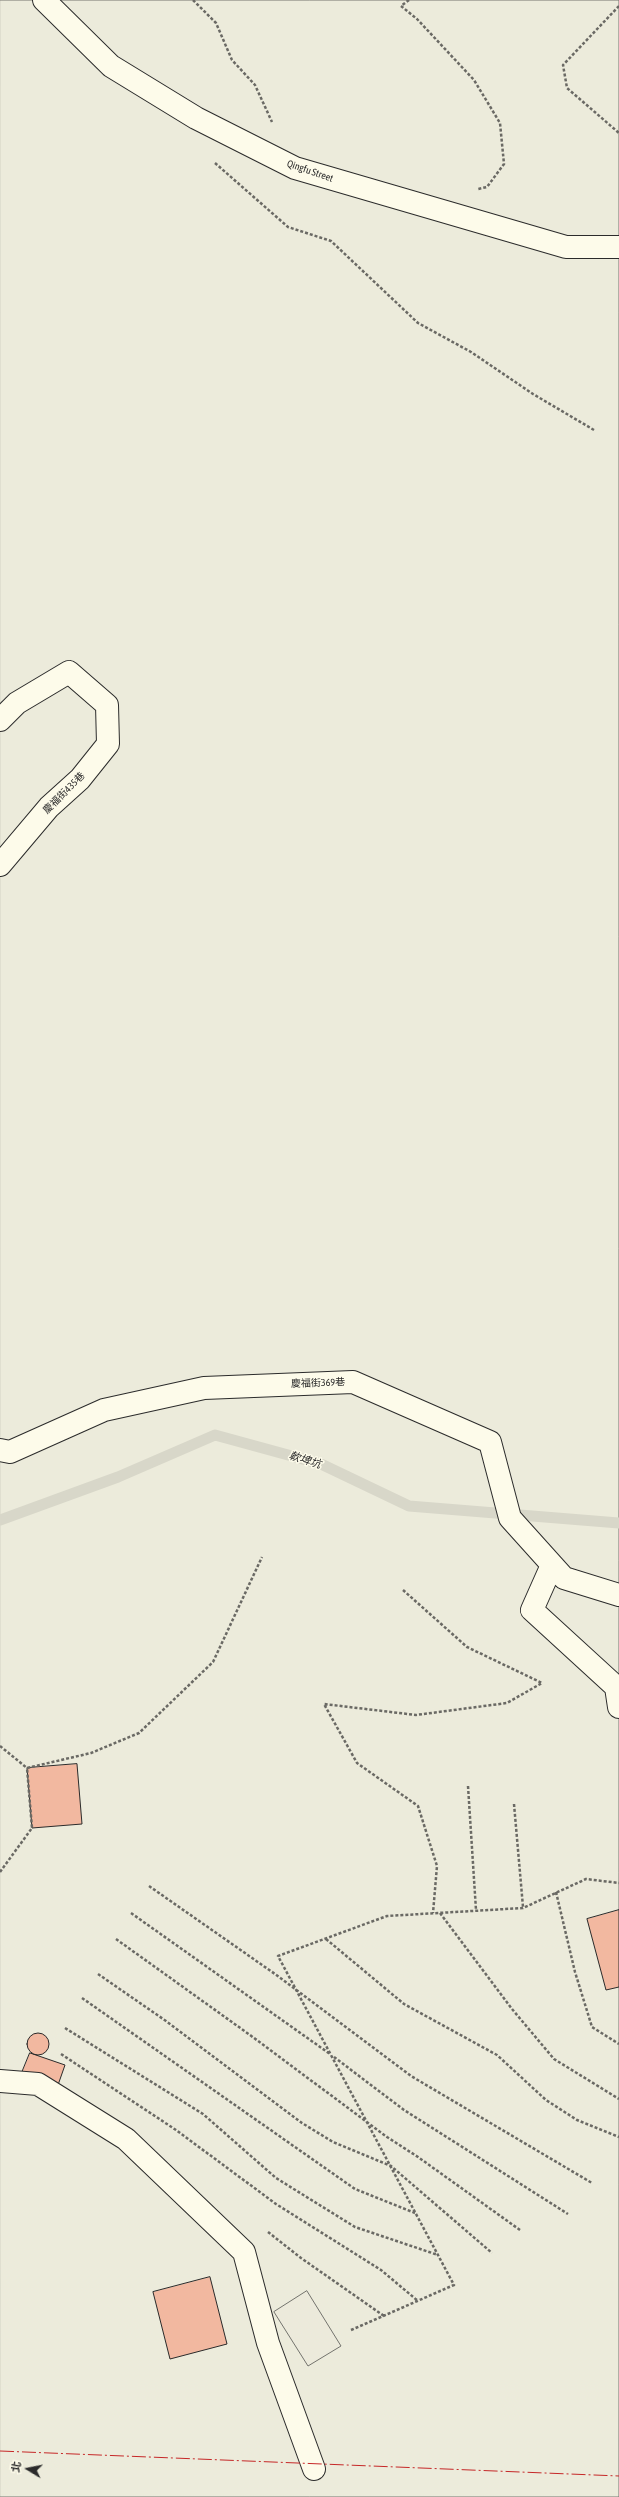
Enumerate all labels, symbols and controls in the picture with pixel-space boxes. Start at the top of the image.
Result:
street label: Qingfu Street [285,157,335,185]
street label: 慶福街435巷 [41,770,87,816]
street label: 慶福街369巷 [291,1376,345,1390]
water label: 軟埤坑 [287,1449,323,1471]
north arrow [8,2449,48,2489]
text: 北 [9,2460,23,2473]

